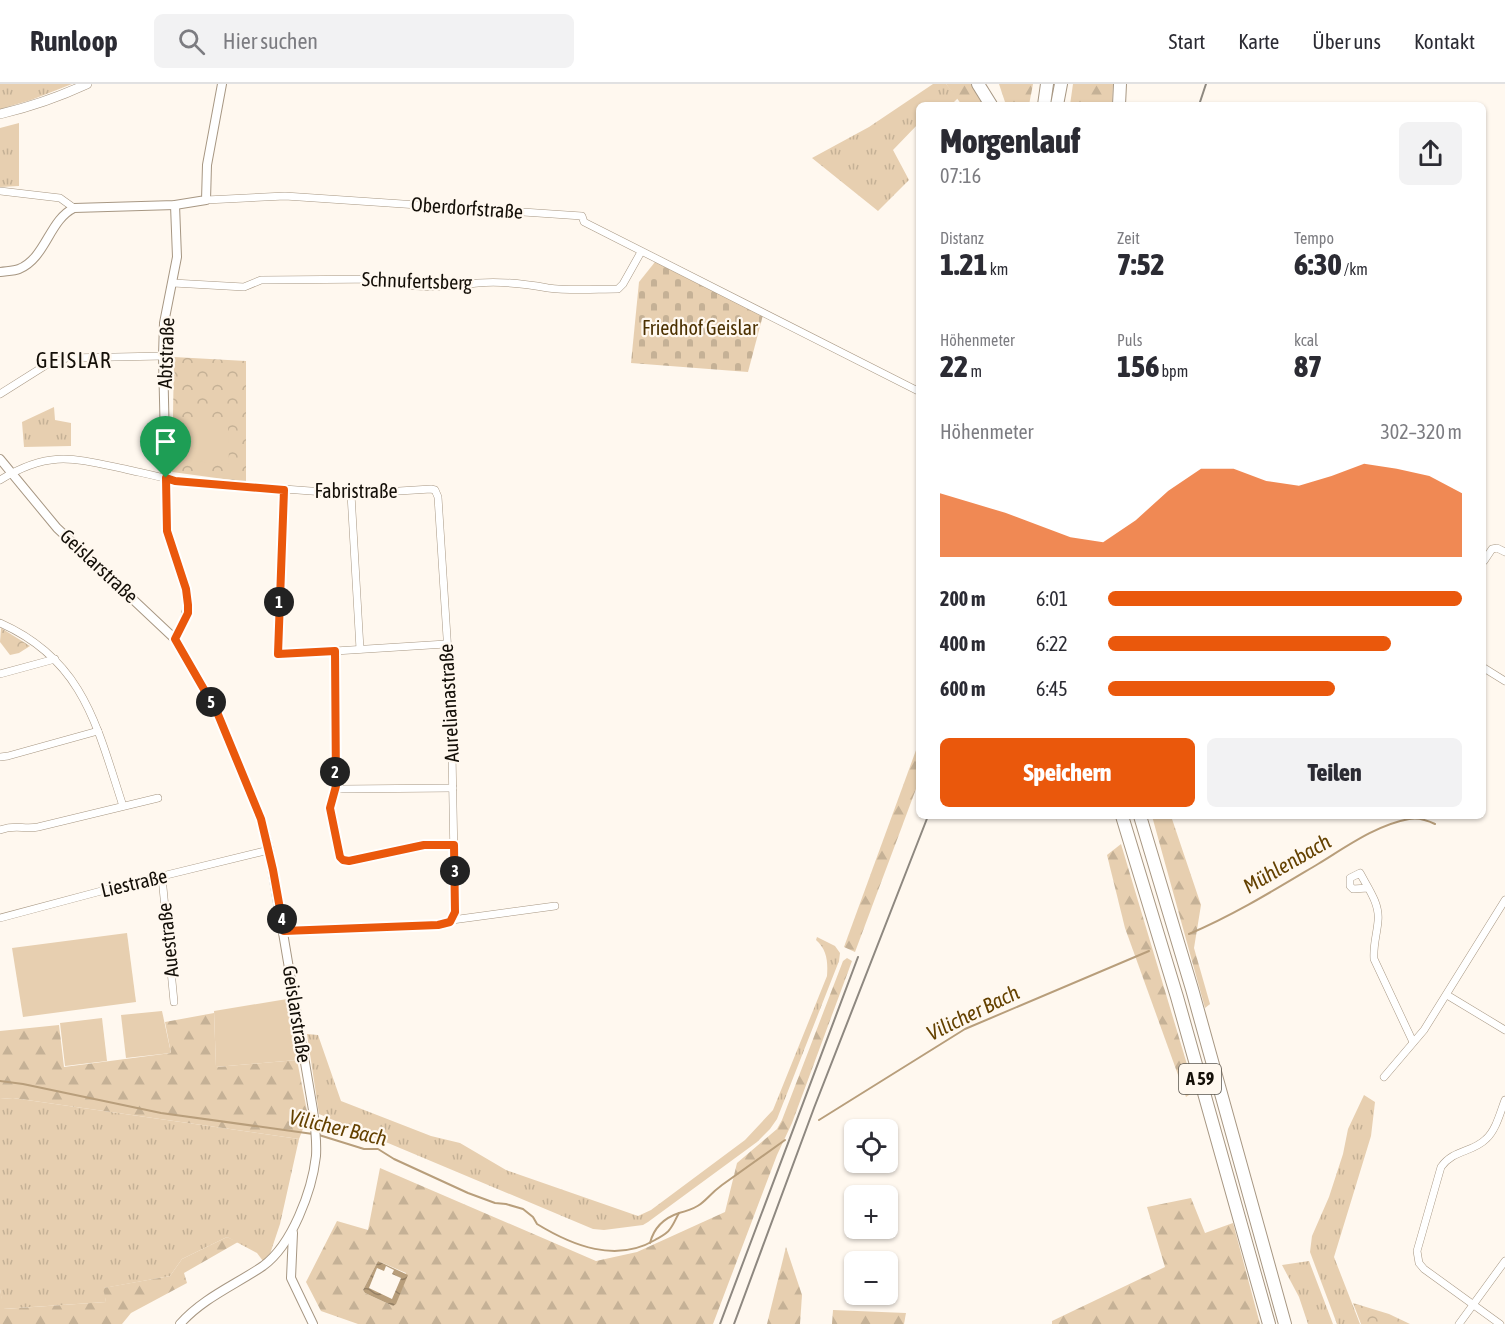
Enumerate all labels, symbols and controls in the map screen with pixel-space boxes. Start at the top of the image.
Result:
search box [154,14,574,68]
text: Runloop [30,25,118,57]
icon: search [175,25,208,58]
text: Hier suchen [223,28,318,54]
text: Start [1169,29,1205,53]
text: Karte [1238,29,1279,53]
text: Über uns [1312,29,1381,53]
text: Kontakt [1414,29,1475,53]
text: Morgenlauf [940,122,1080,160]
button: share [1399,122,1462,185]
text: 07:16 [940,164,981,187]
street label: Oberdorfstraße [410,192,524,223]
text: Distanz [940,229,984,247]
text: Zeit [1117,229,1140,247]
text: Tempo [1294,229,1334,247]
text: 1.21 [940,247,988,281]
text: 7:52 [1117,247,1165,281]
text: 6:30 [1294,247,1342,281]
text: km [988,260,1008,278]
text: /km [1342,260,1368,278]
street label: Schnufertsberg [361,267,473,294]
park label: Friedhof Geislar [642,316,759,339]
street label: Abtstraße [153,317,178,389]
text: Höhenmeter [940,331,1015,349]
text: Puls [1117,331,1142,349]
text: kcal [1294,331,1318,349]
district label: GEISLAR [36,347,112,373]
text: 22 [940,349,968,383]
text: 156 [1117,349,1159,383]
text: 87 [1294,349,1322,383]
text: m [968,362,982,380]
text: bpm [1159,362,1188,380]
pin [140,416,191,478]
text: Höhenmeter [940,420,1034,443]
text: 302–320 m [1380,420,1462,443]
icon: arrive [149,425,182,458]
street label: Fabristraße [314,479,398,502]
street label: Geislarstraße [56,524,143,607]
pin: 1 [264,587,294,617]
text: 200 m [940,587,985,610]
text: 6:01 [1036,587,1068,610]
text: 1 [275,593,283,611]
text: 400 m [940,632,985,655]
text: 6:22 [1036,632,1068,655]
street label: Aurelianastraße [434,643,463,763]
text: 600 m [940,677,985,700]
text: 6:45 [1036,677,1068,700]
pin: 5 [196,687,226,717]
text: 5 [207,693,215,711]
button: Speichern [940,738,1195,807]
button: Teilen [1207,738,1462,807]
pin: 2 [320,757,350,787]
text: 2 [331,763,339,781]
water label: Mühlenbach [1238,828,1335,898]
pin: 3 [440,856,470,886]
text: 3 [451,862,459,880]
street label: Liestraße [98,864,169,901]
street label: Auestraße [152,902,183,978]
pin: 4 [267,904,297,934]
text: 4 [278,910,286,928]
street label: Geislarstraße [278,964,317,1064]
water label: Vilicher Bach [922,979,1023,1045]
road number: A 59 [1179,1064,1221,1094]
water label: Vilicher Bach [287,1104,390,1150]
map controls [844,1119,898,1305]
button: locate [844,1119,898,1173]
button: + [844,1185,898,1239]
button: − [844,1251,898,1305]

